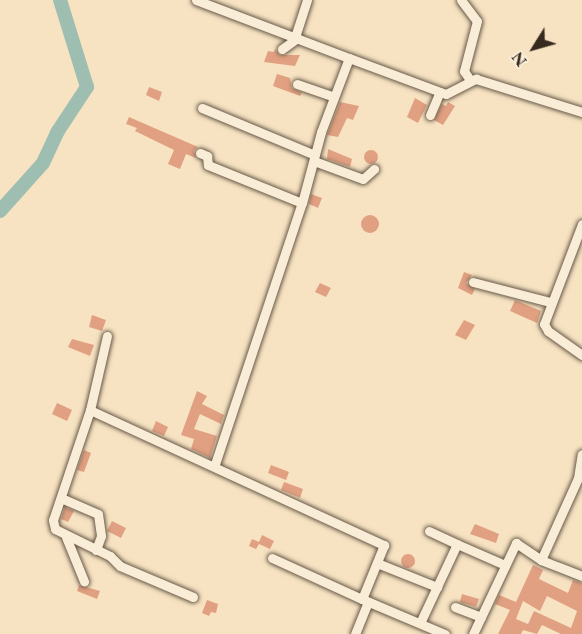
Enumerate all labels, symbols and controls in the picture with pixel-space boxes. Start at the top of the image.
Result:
north arrow [504,18,564,78]
text: N [507,48,532,71]

